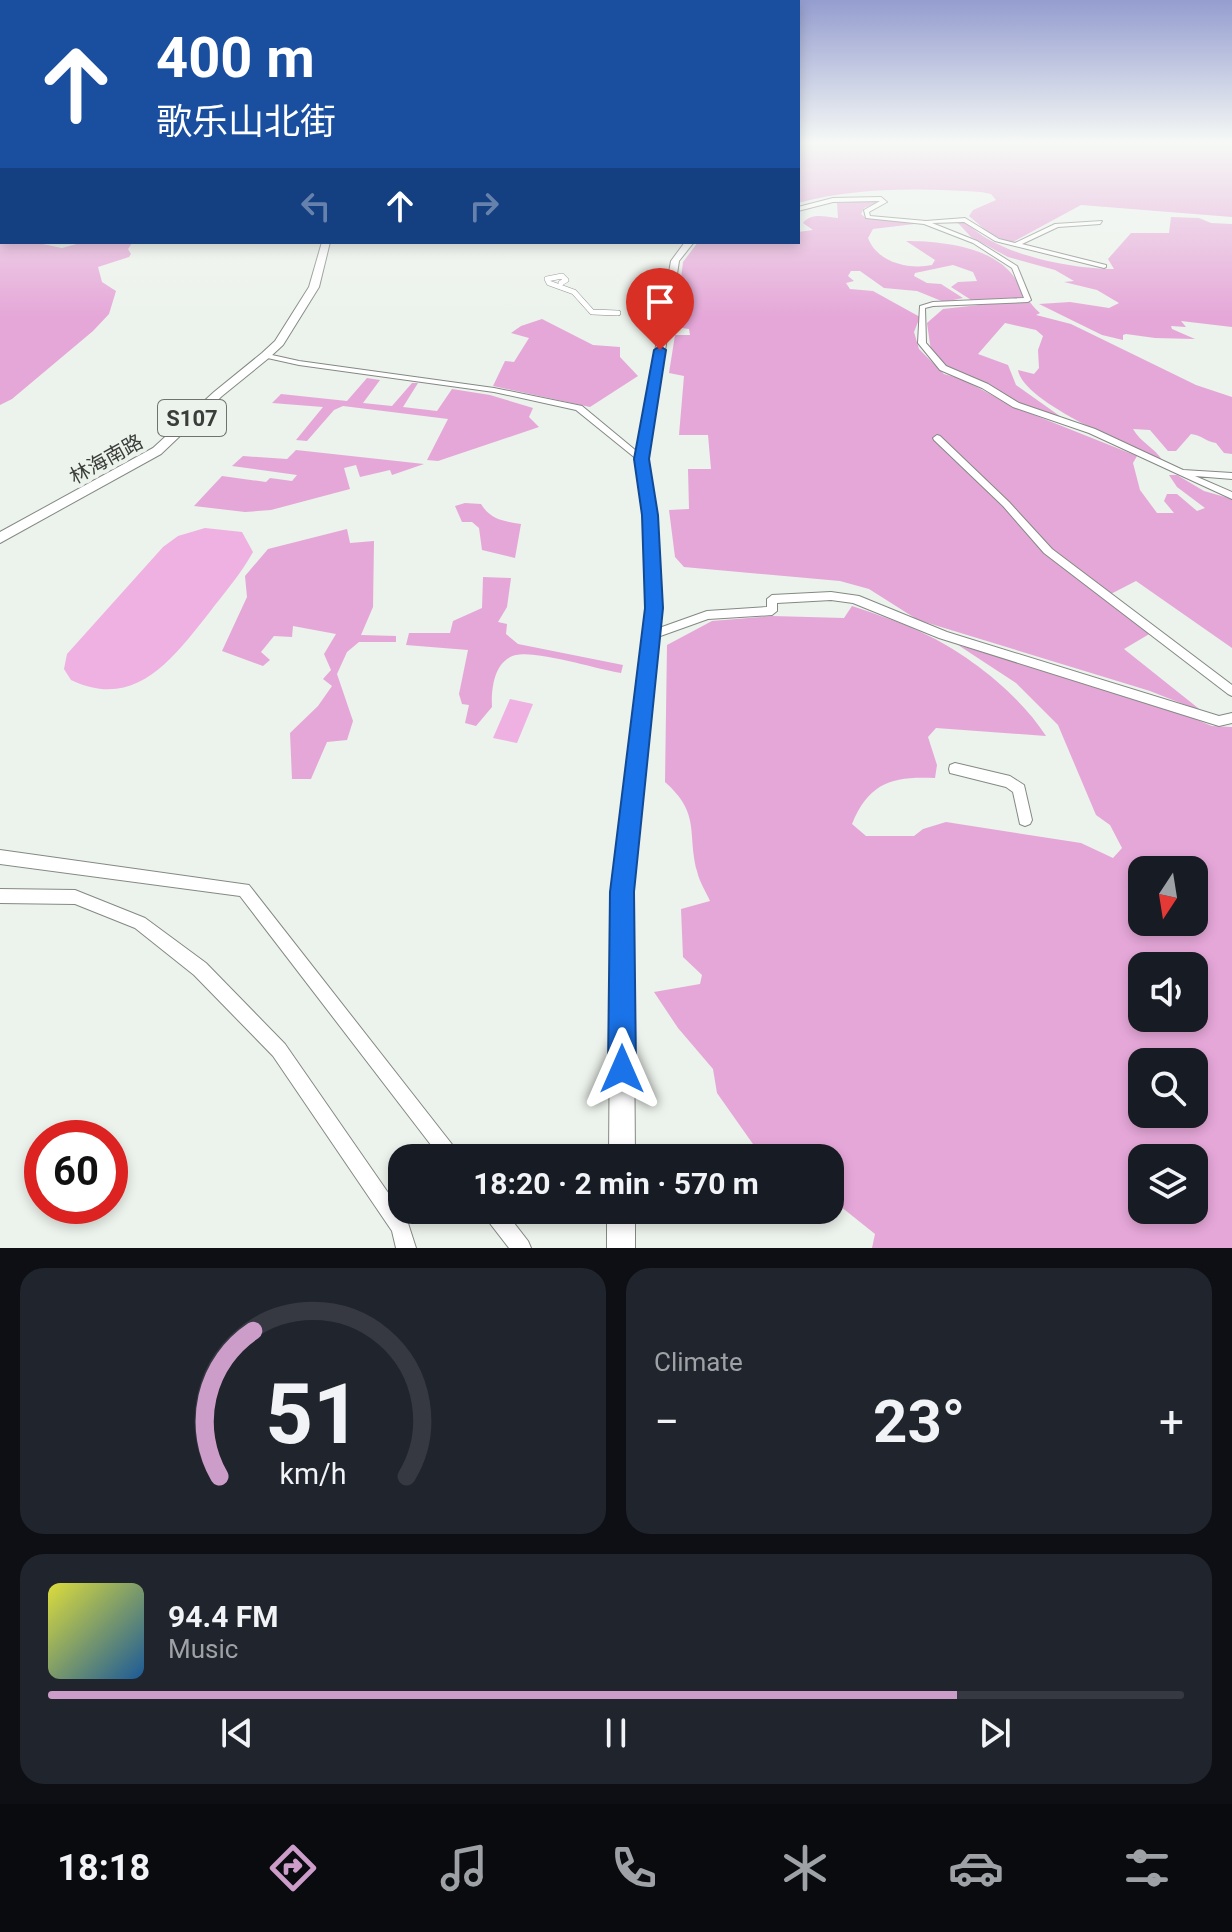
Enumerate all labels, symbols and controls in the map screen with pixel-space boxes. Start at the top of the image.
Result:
text: 400 m [156,25,315,91]
icon: ahead [24,32,128,136]
text: 歌乐山北街 [156,101,336,143]
icon: left [294,184,338,228]
icon: ahead [378,184,422,228]
icon: right [462,184,506,228]
pin [626,268,694,350]
icon: arrive [638,280,682,324]
road number: S107 [158,400,226,436]
street label: 林海南路 [65,429,147,489]
north arrow [1128,856,1208,936]
map controls [1128,856,1208,1224]
button: sound [1128,952,1208,1032]
position arrow [580,1027,664,1111]
button: search [1128,1048,1208,1128]
speed limit sign: 60 [24,1120,128,1224]
button: layers [1128,1144,1208,1224]
text: 18:20 · 2 min · 570 m [473,1166,759,1201]
text: Climate [654,1347,743,1377]
text: 51 [265,1366,361,1463]
text: 23° [873,1386,965,1457]
text: − [654,1396,679,1448]
text: + [1159,1396,1184,1448]
text: km/h [279,1457,347,1491]
text: 94.4 FM [168,1599,279,1634]
text: Music [168,1634,238,1664]
icon: previous [215,1711,259,1755]
icon: pause [594,1711,638,1755]
icon: next [973,1711,1017,1755]
icon: directions [265,1840,321,1896]
icon: music [436,1840,492,1896]
icon: phone [606,1840,662,1896]
icon: climate [777,1840,833,1896]
icon: car [948,1840,1004,1896]
icon: filters [1119,1840,1175,1896]
text: 18:18 [57,1847,150,1889]

